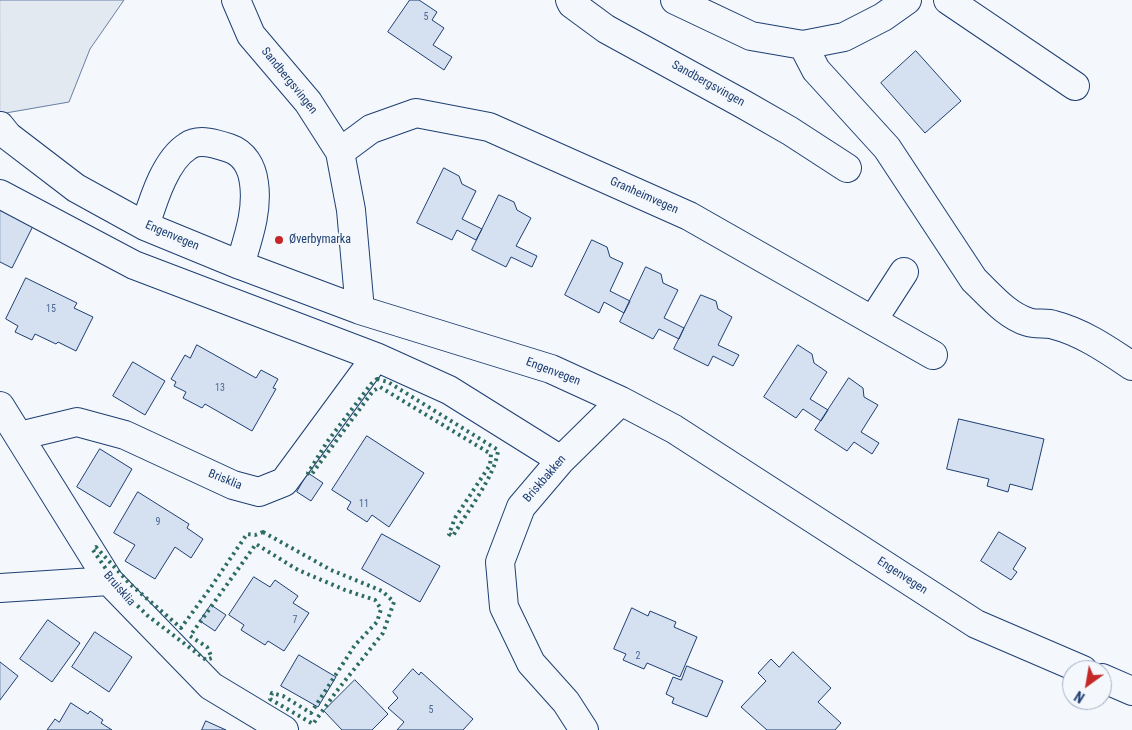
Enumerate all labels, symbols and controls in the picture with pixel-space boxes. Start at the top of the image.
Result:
house number: 5 [424,11,428,23]
street label: Sandbergsvingen [258,45,320,117]
street label: Sandbergsvingen [669,58,747,110]
street label: Granheimvegen [608,175,680,217]
street label: Engenvegen [143,218,201,254]
place label: Øverbymarka [289,233,351,247]
marker: Øverbymarka [273,234,285,246]
house number: 15 [46,303,56,315]
street label: Engenvegen [524,355,582,389]
house number: 13 [215,382,225,394]
street label: Briskbakken [521,453,569,505]
street label: Brisklia [206,467,244,493]
house number: 11 [359,498,369,510]
house number: 9 [156,516,160,528]
street label: Engenvegen [874,554,930,598]
street label: Bruisklia [100,569,138,609]
house number: 7 [293,614,297,626]
house number: 2 [636,650,640,662]
north arrow [1062,660,1112,710]
text: N [1072,688,1087,706]
house number: 5 [429,704,433,716]

